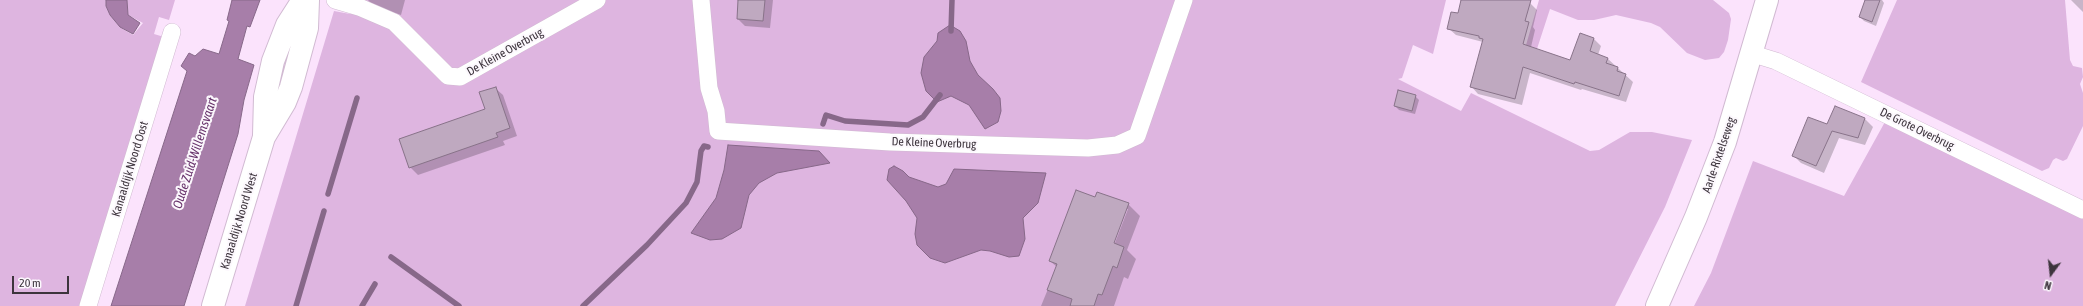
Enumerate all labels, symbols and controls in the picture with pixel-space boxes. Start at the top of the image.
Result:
street label: De Kleine Overbrug [464,25,546,79]
water label: Oude Zuid-Willemsvaart [170,95,220,211]
street label: De Grote Overbrug [1878,105,1956,153]
street label: Aarle-Rixtelseweg [1699,115,1739,195]
street label: Kanaaldijk Noord Oost [109,120,151,218]
street label: De Kleine Overbrug [891,134,977,152]
street label: Kanaaldijk Noord West [217,171,261,271]
north arrow [2031,254,2071,294]
scale bar [14,268,71,294]
text: 20 m [19,276,41,290]
text: N [2043,279,2053,292]

